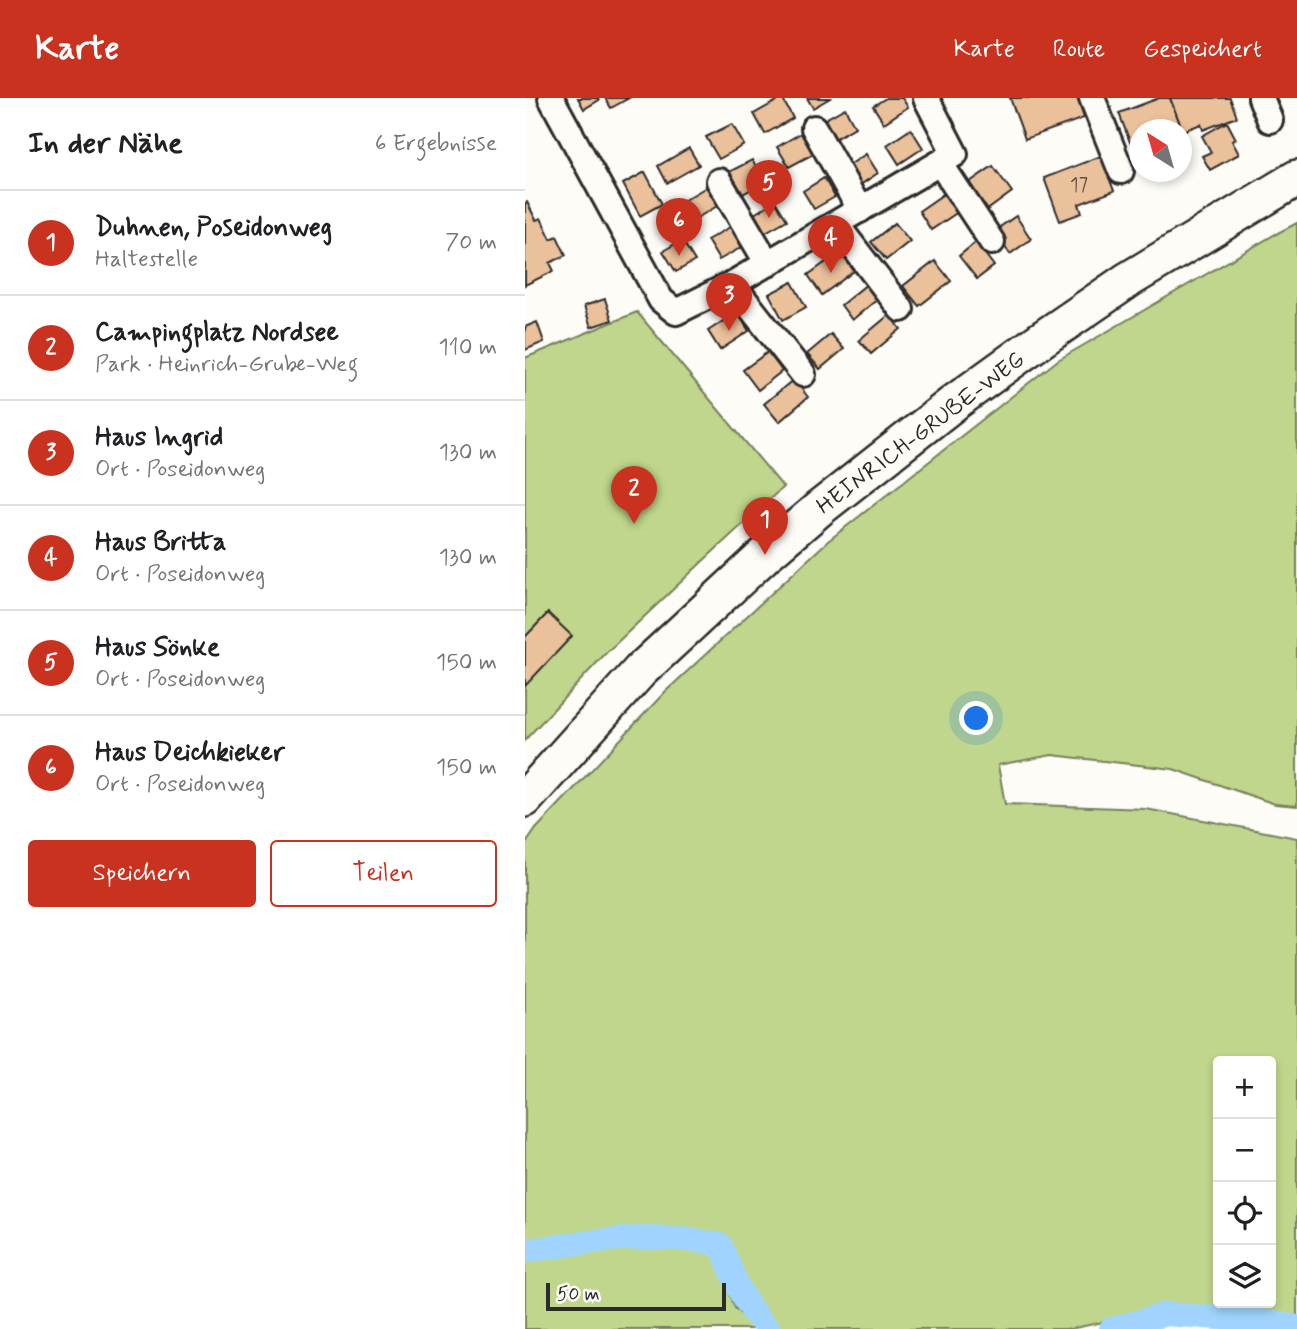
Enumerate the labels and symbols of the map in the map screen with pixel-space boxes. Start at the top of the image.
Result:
north arrow [1129,119,1192,182]
pin: 5 [746,160,792,218]
house number: 17 [1070,173,1088,198]
pin: 6 [656,198,702,256]
pin: 4 [808,215,854,273]
pin: 3 [706,273,752,331]
street label: HEINRICH-GRUBE-WEG [811,345,1031,522]
pin: 2 [611,466,657,524]
pin: 1 [742,497,788,555]
your location [959,701,993,735]
scale bar [546,1280,726,1312]

